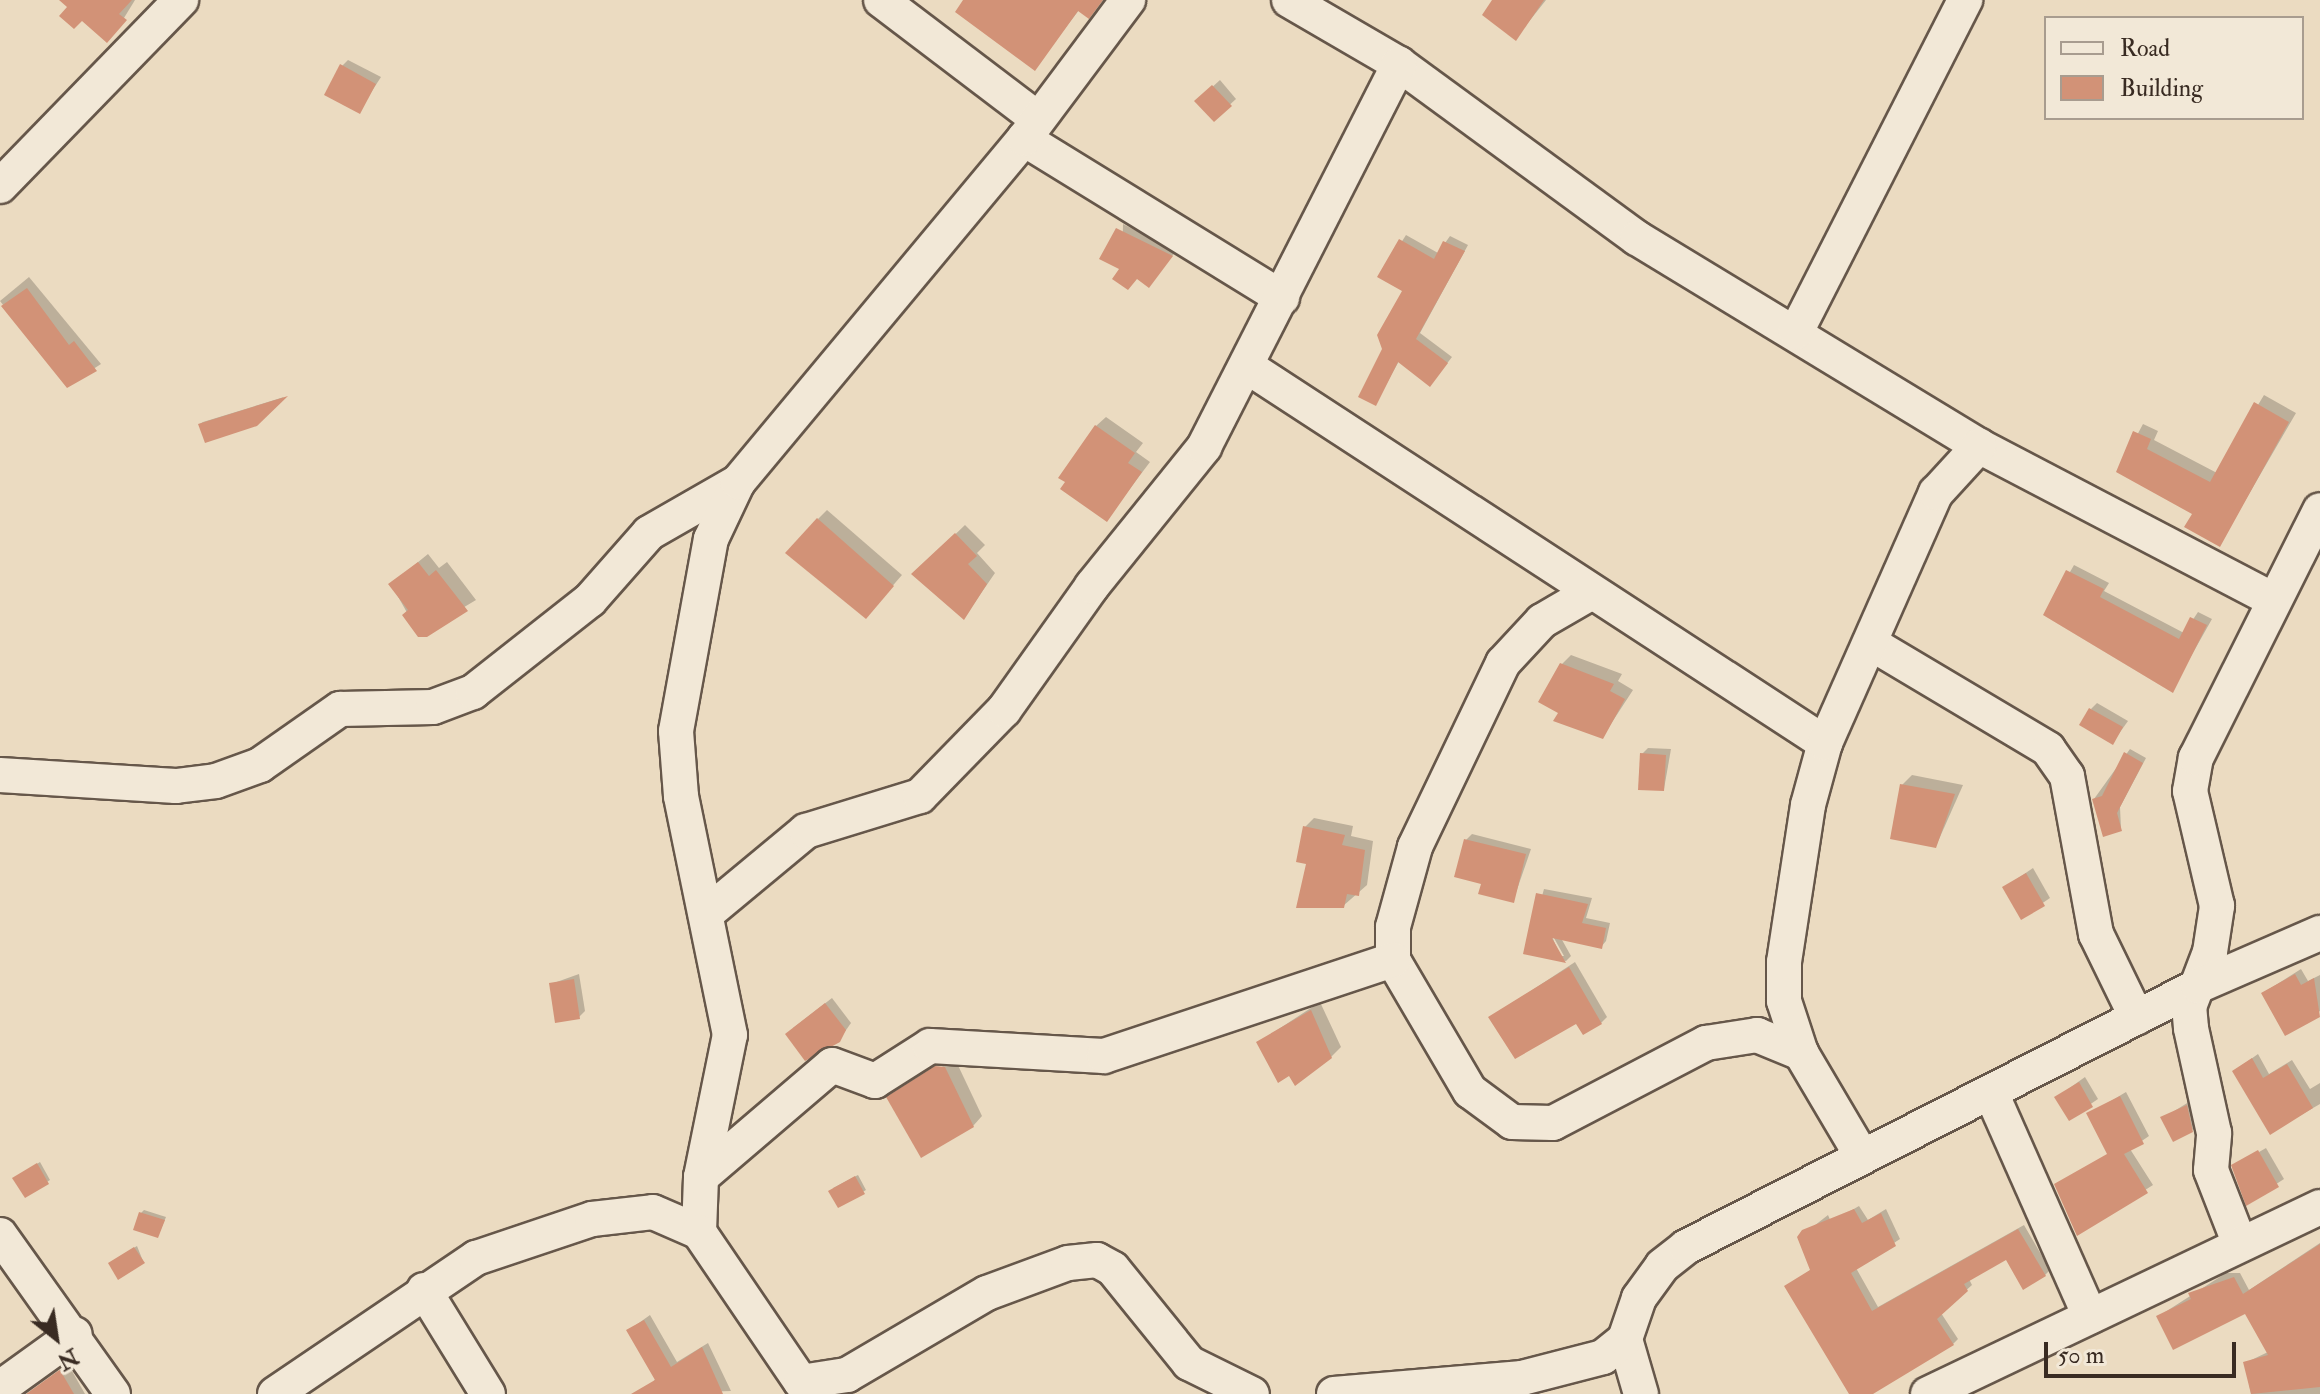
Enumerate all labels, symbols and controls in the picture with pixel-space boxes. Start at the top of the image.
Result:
legend [2044,16,2304,120]
text: Road [2120,33,2170,64]
text: Building [2120,73,2203,104]
north arrow [16,1298,96,1378]
scale bar [2048,1326,2240,1376]
text: 50 m [2058,1340,2104,1371]
text: N [52,1342,84,1376]

